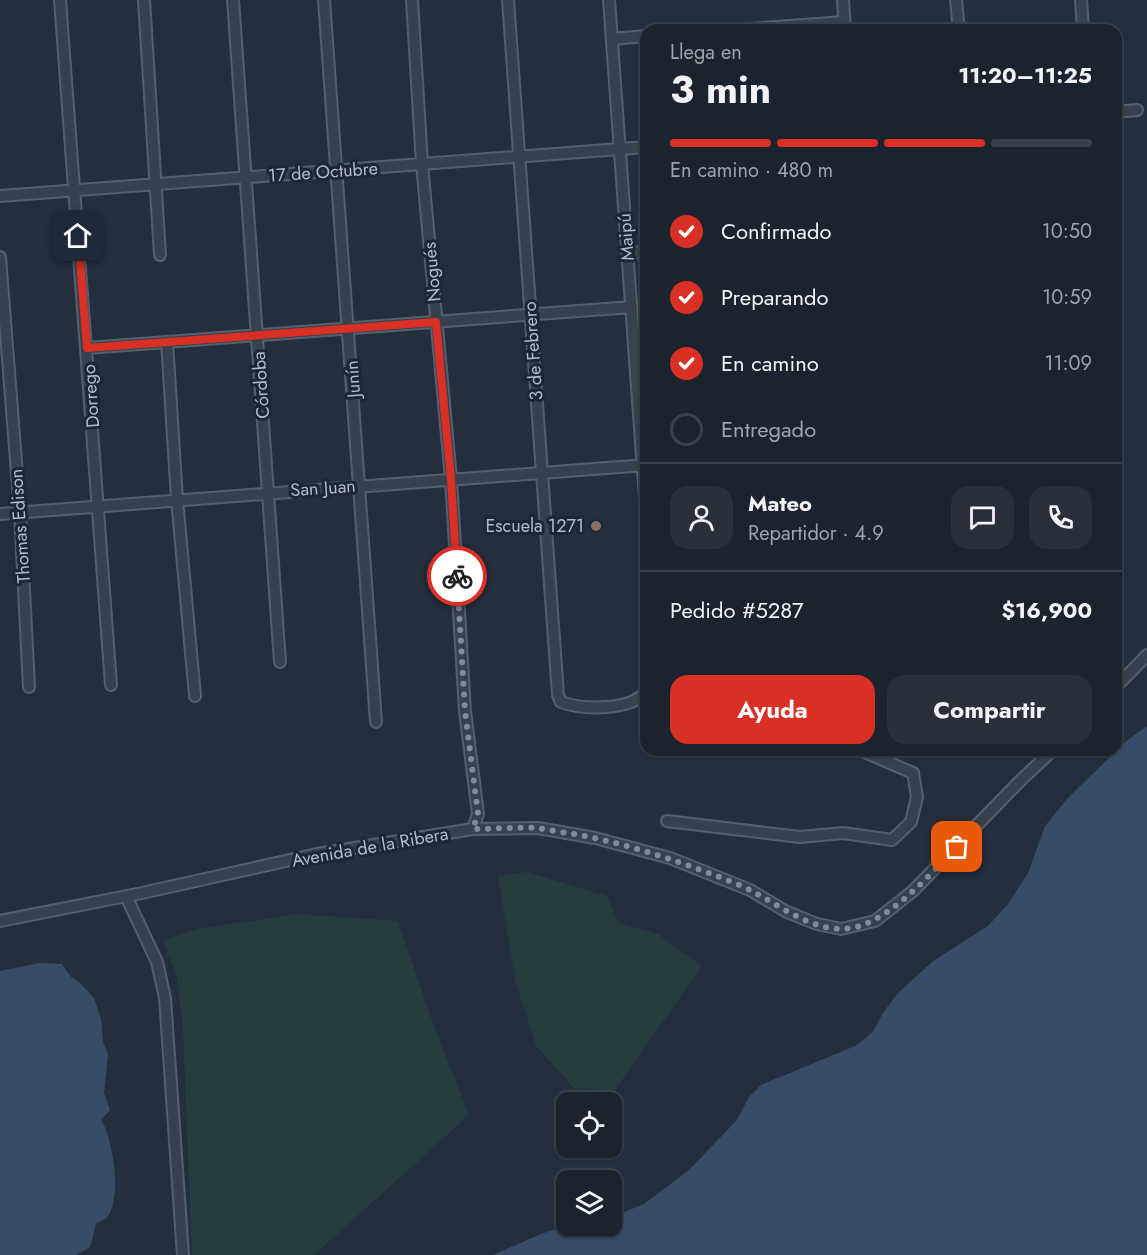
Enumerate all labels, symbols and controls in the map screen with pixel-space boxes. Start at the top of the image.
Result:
text: Llega en [670,38,742,67]
text: 11:20–11:25 [958,59,1092,91]
text: 3 min [670,61,771,118]
street label: 17 de Octubre [267,155,379,189]
text: En camino · 480 m [670,156,833,185]
pin [52,210,103,261]
street label: Maipú [611,212,641,262]
icon: check [670,215,703,248]
text: Confirmado [721,215,831,247]
text: 10:50 [1042,217,1092,246]
icon: home [61,219,94,252]
street label: Nogués [416,241,448,303]
icon: check [670,281,703,314]
text: Preparando [721,281,829,313]
text: 10:59 [1042,283,1092,312]
street label: 3 de Febrero [517,301,549,401]
icon: check [670,347,703,380]
text: En camino [721,347,819,379]
text: 11:09 [1044,349,1092,378]
street label: Córdoba [246,351,276,419]
street label: Junín [339,359,367,401]
street label: Dorrego [76,363,106,429]
text: Entregado [721,413,816,445]
street label: Thomas Edison [3,468,37,584]
street label: San Juan [290,473,356,503]
button: person [670,486,733,549]
button: chat [951,486,1014,549]
button: phone [1029,486,1092,549]
text: Mateo [748,487,812,519]
place label: Escuela 1271 [485,513,584,539]
marker: Escuela 1271 [589,519,603,533]
text: Repartidor · 4.9 [748,519,884,548]
courier [427,546,487,606]
icon: bike [441,560,474,593]
text: Pedido #5287 [670,594,804,626]
text: $16,900 [1001,594,1092,626]
button: Ayuda [670,675,875,744]
button: Compartir [887,675,1092,744]
street label: Avenida de la Ribera [290,820,450,874]
pin [931,821,982,872]
icon: bag [940,830,973,863]
map controls [556,1092,622,1236]
button: locate [556,1092,622,1158]
button: layers [556,1170,622,1236]

